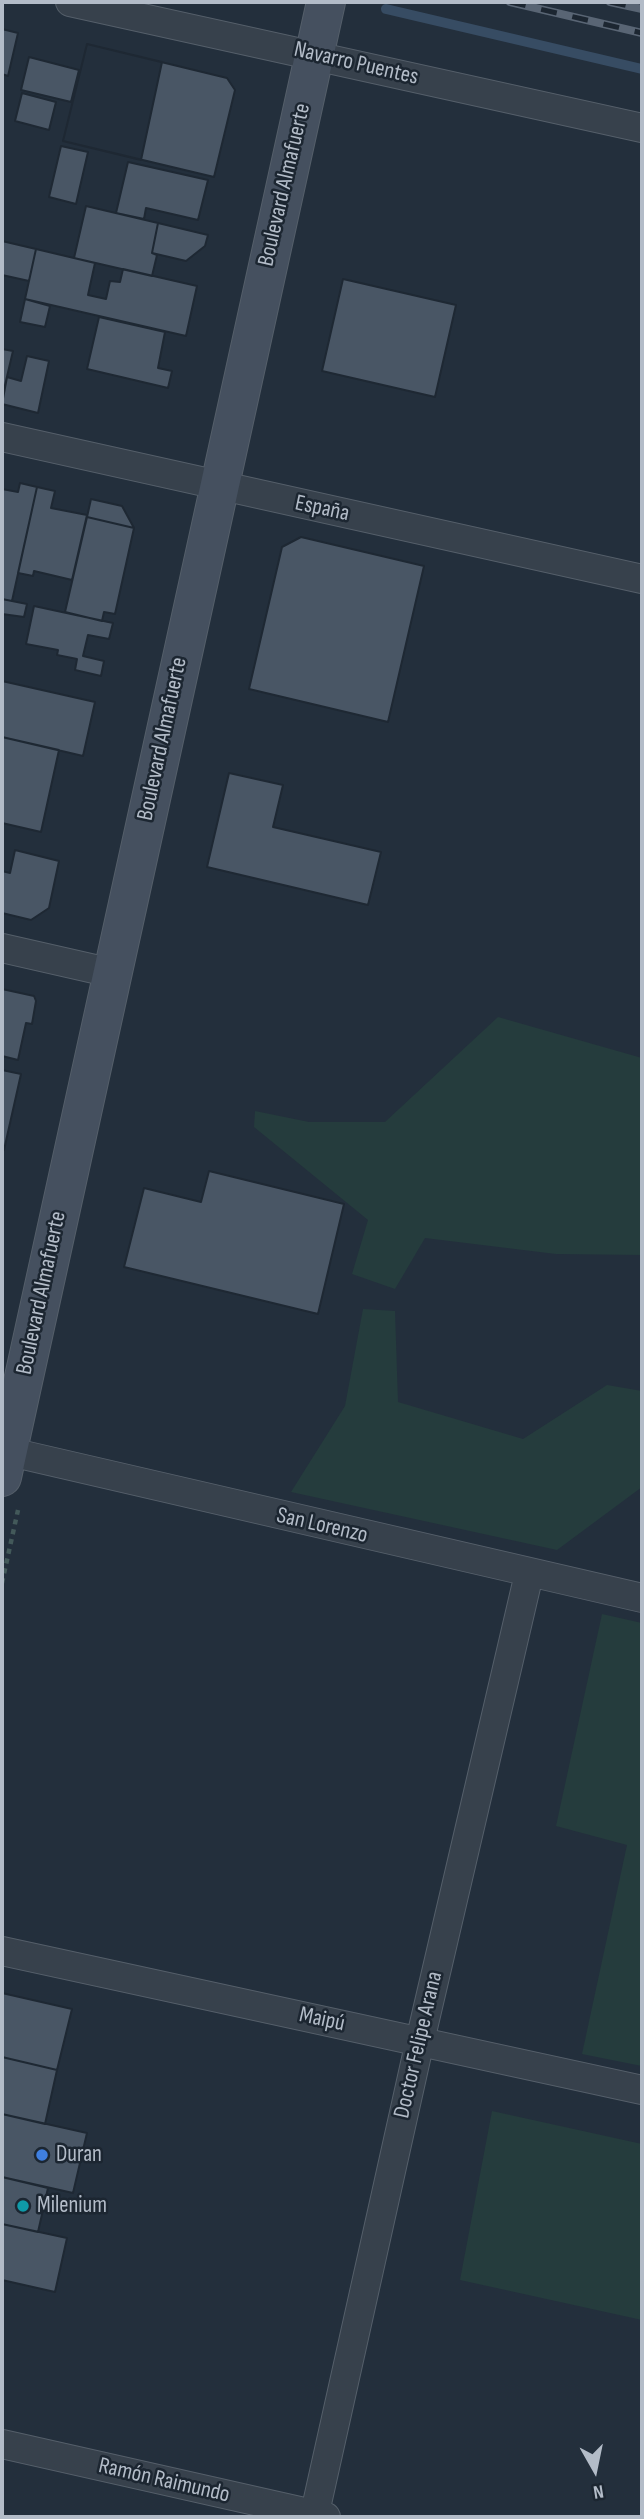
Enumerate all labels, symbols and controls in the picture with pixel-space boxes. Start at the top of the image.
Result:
street label: Navarro Puentes [291,36,421,92]
street label: Boulevard Almafuerte [253,101,317,269]
street label: España [292,490,352,528]
street label: Boulevard Almafuerte [132,655,194,823]
street label: Boulevard Almafuerte [11,1209,73,1377]
street label: San Lorenzo [274,1502,370,1550]
street label: Doctor Felipe Arana [389,1969,449,2121]
street label: Maipú [297,2002,347,2038]
place label: Duran [56,2141,102,2169]
marker: Duran [34,2147,50,2163]
place label: Milenium [37,2192,107,2220]
marker: Milenium [15,2198,31,2214]
north arrow [560,2435,630,2505]
street label: Ramón Raimundo [96,2453,232,2509]
text: N [592,2479,605,2503]

